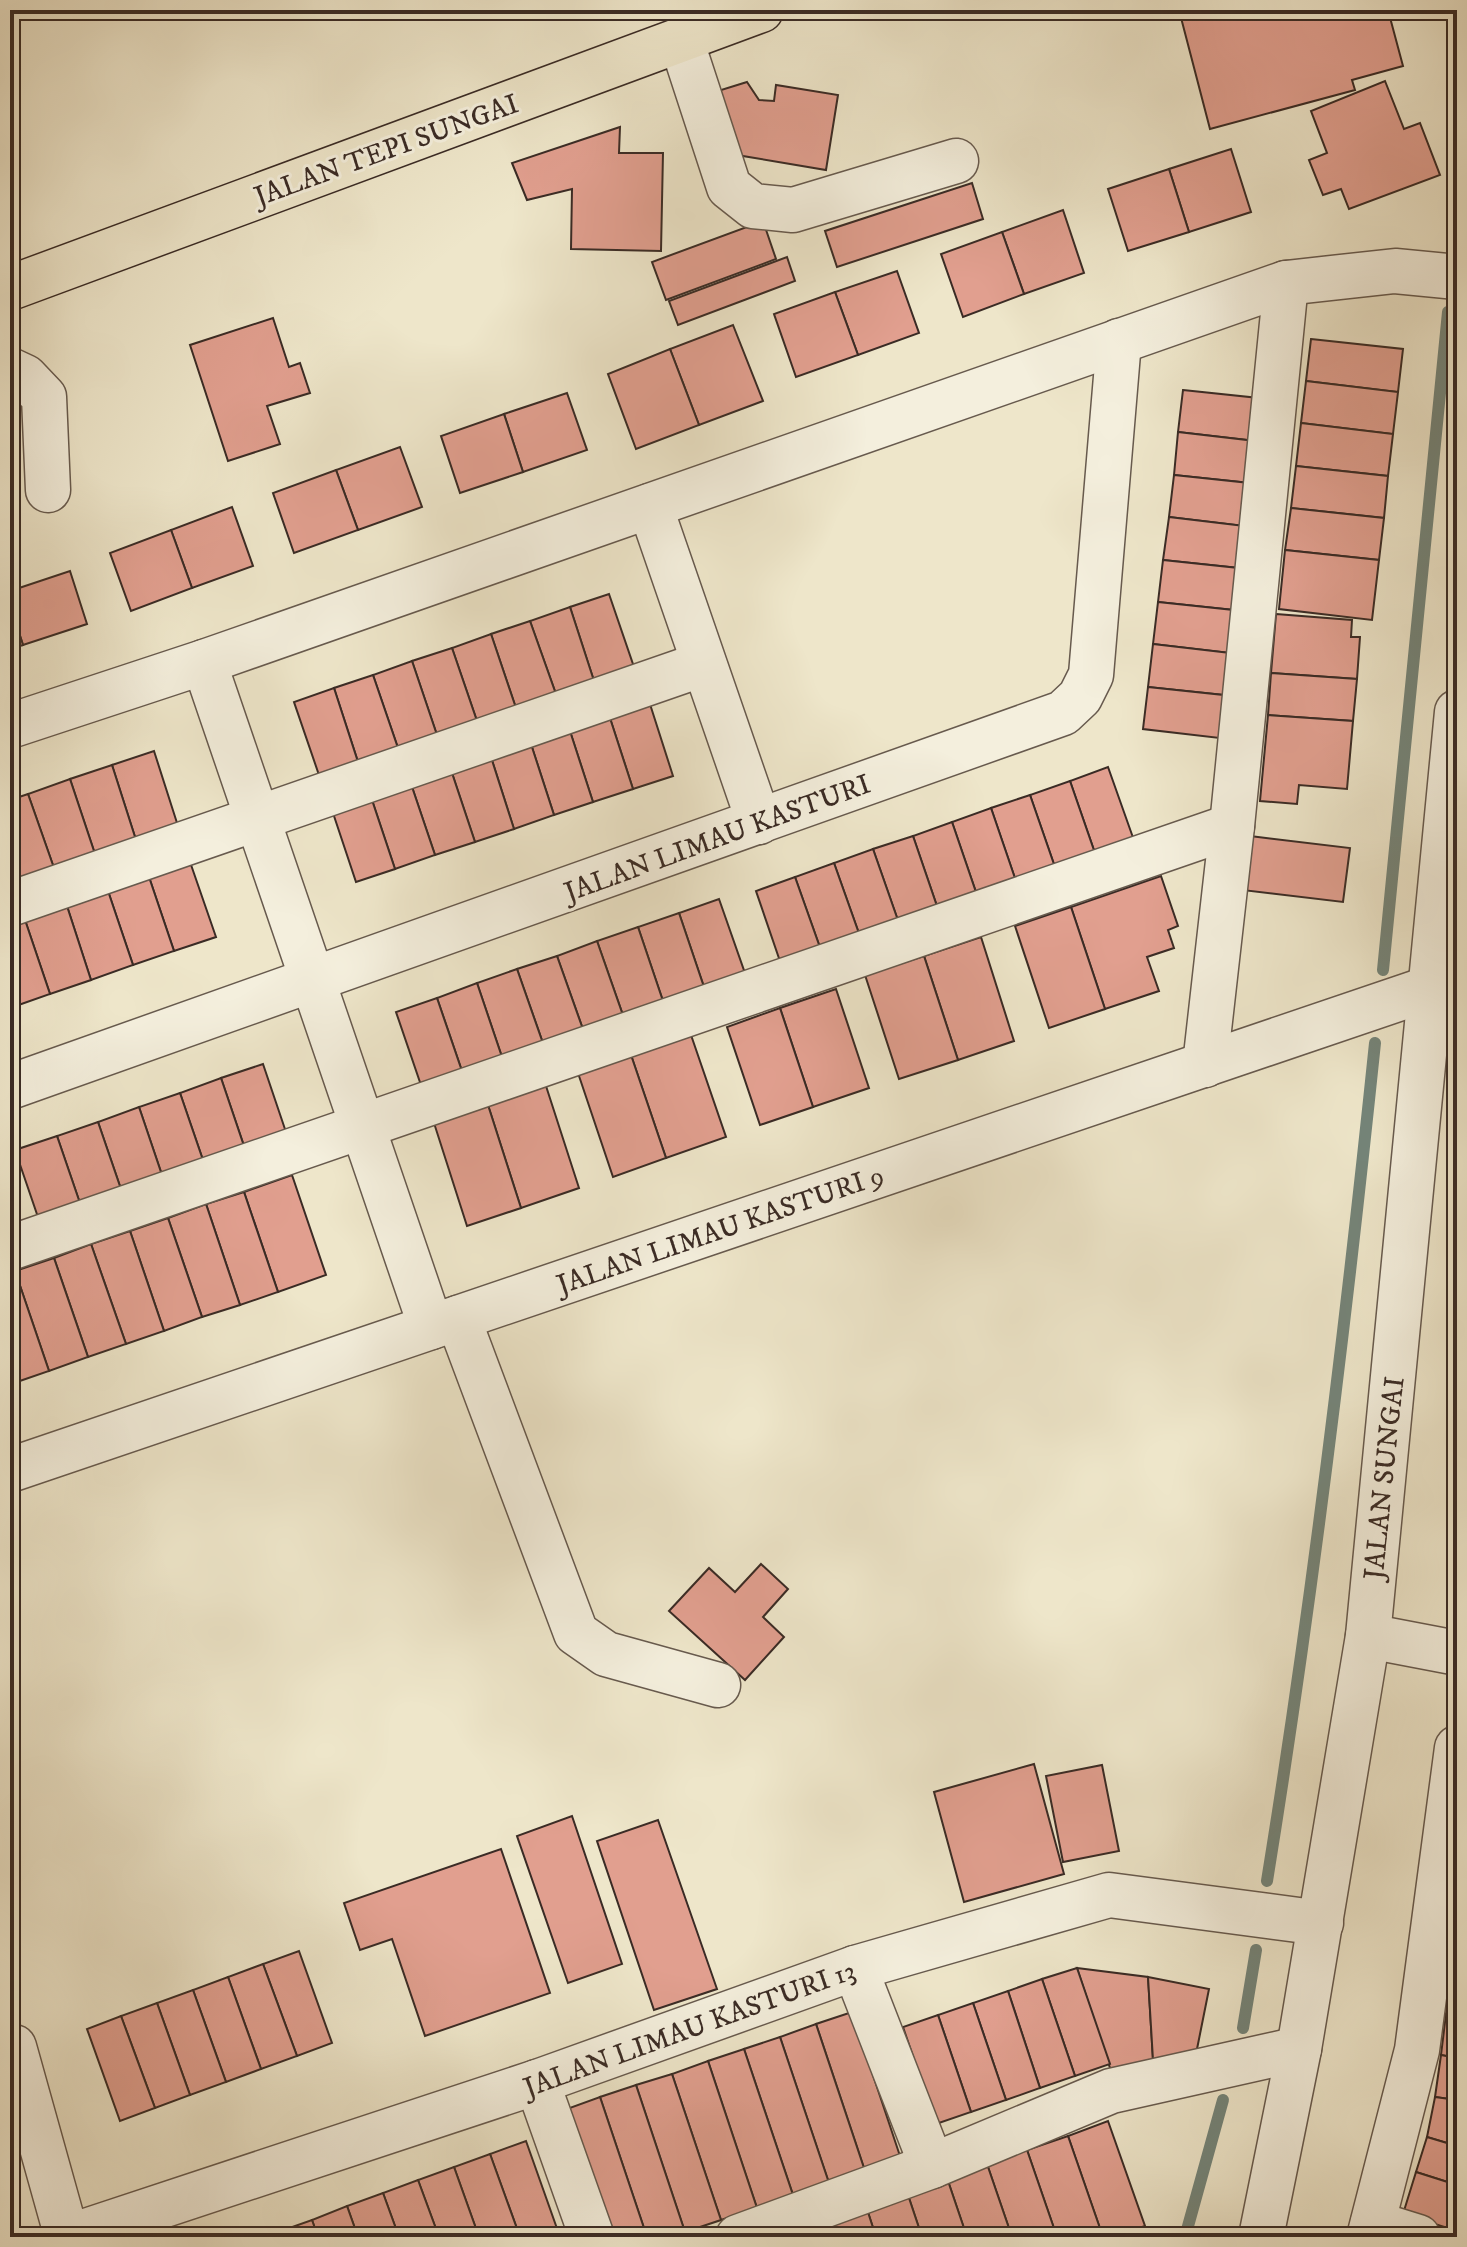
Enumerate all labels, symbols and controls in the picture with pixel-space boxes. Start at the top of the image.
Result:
street label: JALAN TEPI SUNGAI [247,86,524,216]
street label: JALAN LIMAU KASTURI [557,767,876,911]
street label: JALAN LIMAU KASTURI 9 [550,1158,889,1304]
street label: JALAN SUNGAI [1356,1375,1413,1584]
street label: JALAN LIMAU KASTURI 13 [516,1953,860,2107]

